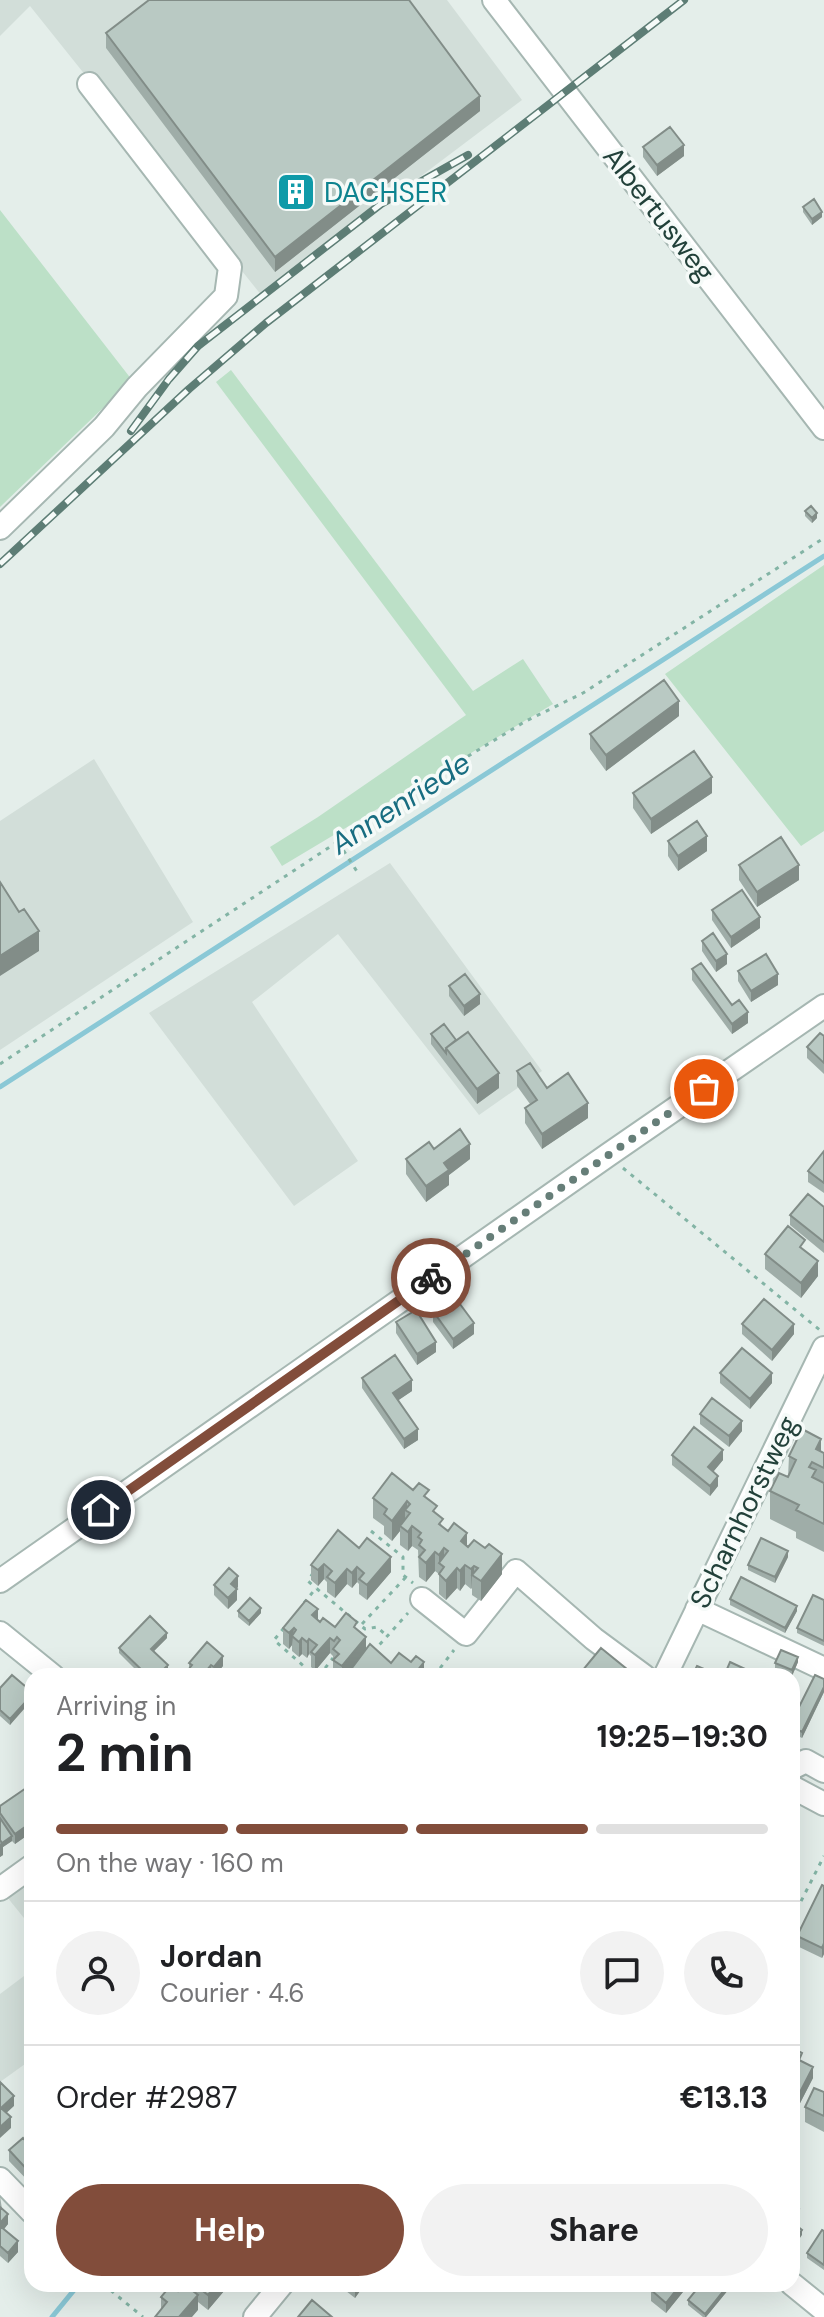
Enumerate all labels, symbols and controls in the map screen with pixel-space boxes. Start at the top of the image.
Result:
street label: Albertusweg [595,139,723,289]
building icon: DACHSER [275,171,317,213]
place label: DACHSER [324,174,447,211]
water label: Annenriede [321,743,478,863]
pin [670,1055,738,1123]
icon: bag [682,1067,726,1111]
courier [391,1238,471,1318]
icon: bike [409,1256,453,1300]
street label: Scharnhorstweg [681,1410,807,1614]
pin [67,1476,135,1544]
icon: home [79,1488,123,1532]
text: Arriving in [56,1689,176,1723]
text: 19:25–19:30 [597,1717,768,1756]
text: 2 min [56,1719,194,1787]
text: On the way · 160 m [56,1846,284,1880]
button: person [56,1931,140,2015]
button: chat [580,1931,664,2015]
button: phone [684,1931,768,2015]
text: Jordan [160,1937,262,1976]
text: Courier · 4.6 [160,1976,305,2010]
text: Order #2987 [56,2078,238,2117]
text: €13.13 [680,2078,768,2117]
button: Help [56,2184,404,2276]
button: Share [420,2184,768,2276]

